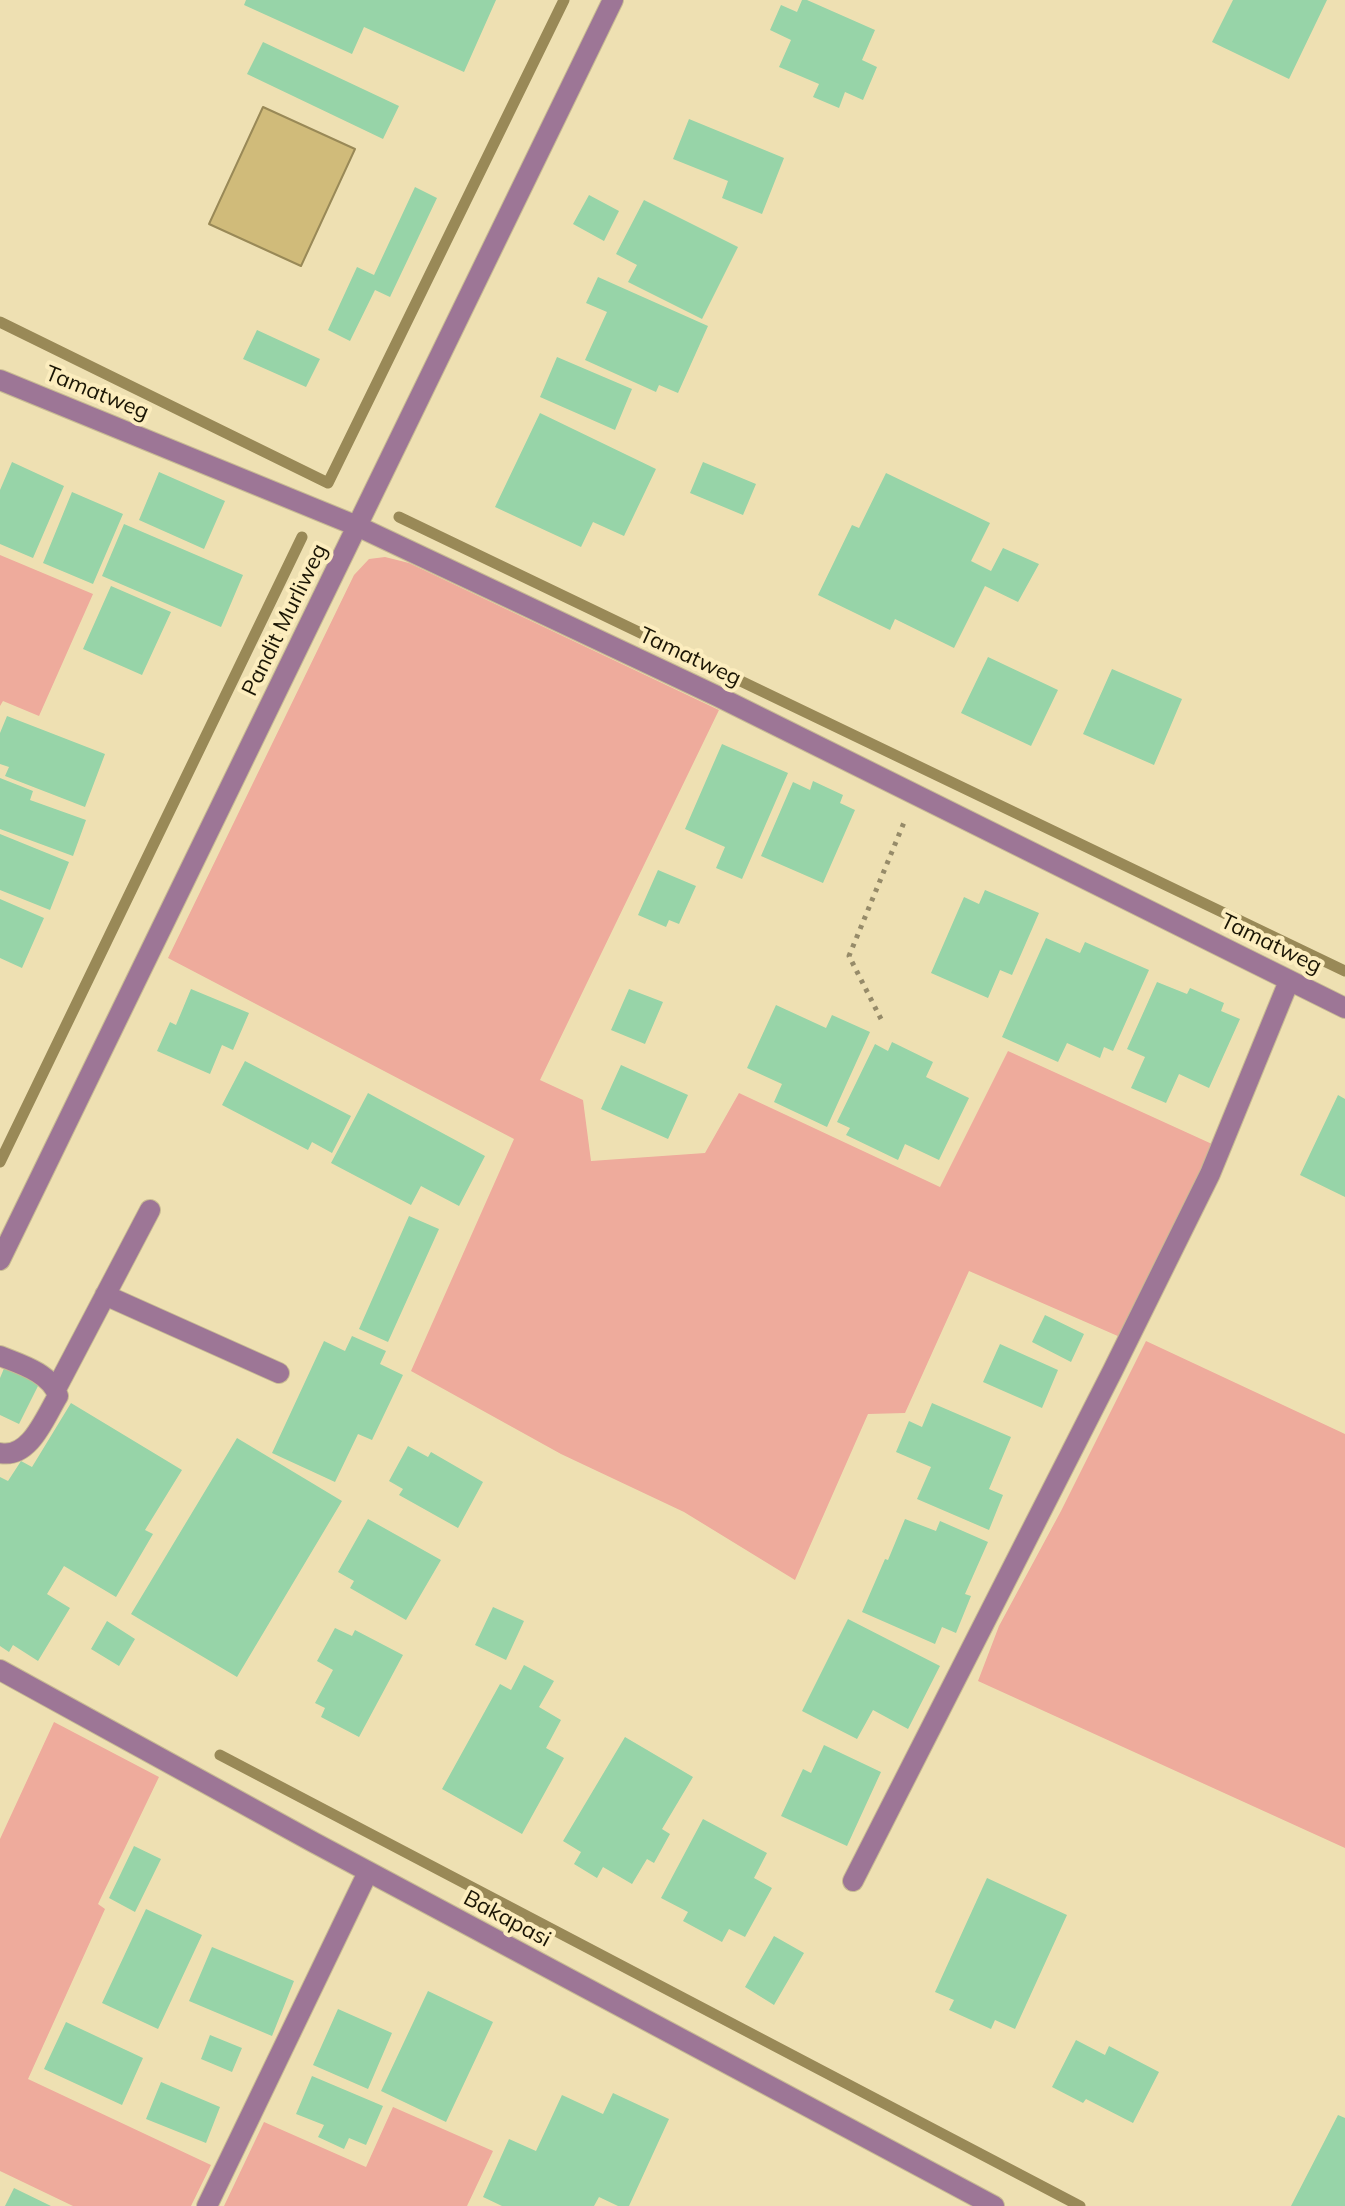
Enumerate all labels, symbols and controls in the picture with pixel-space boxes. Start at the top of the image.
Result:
street label: Tamatweg [41,360,153,426]
street label: Pandit Murliweg [237,540,333,700]
street label: Tamatweg [635,622,745,692]
street label: Tamatweg [1216,908,1326,980]
street label: Bakapasi [459,1885,555,1953]

